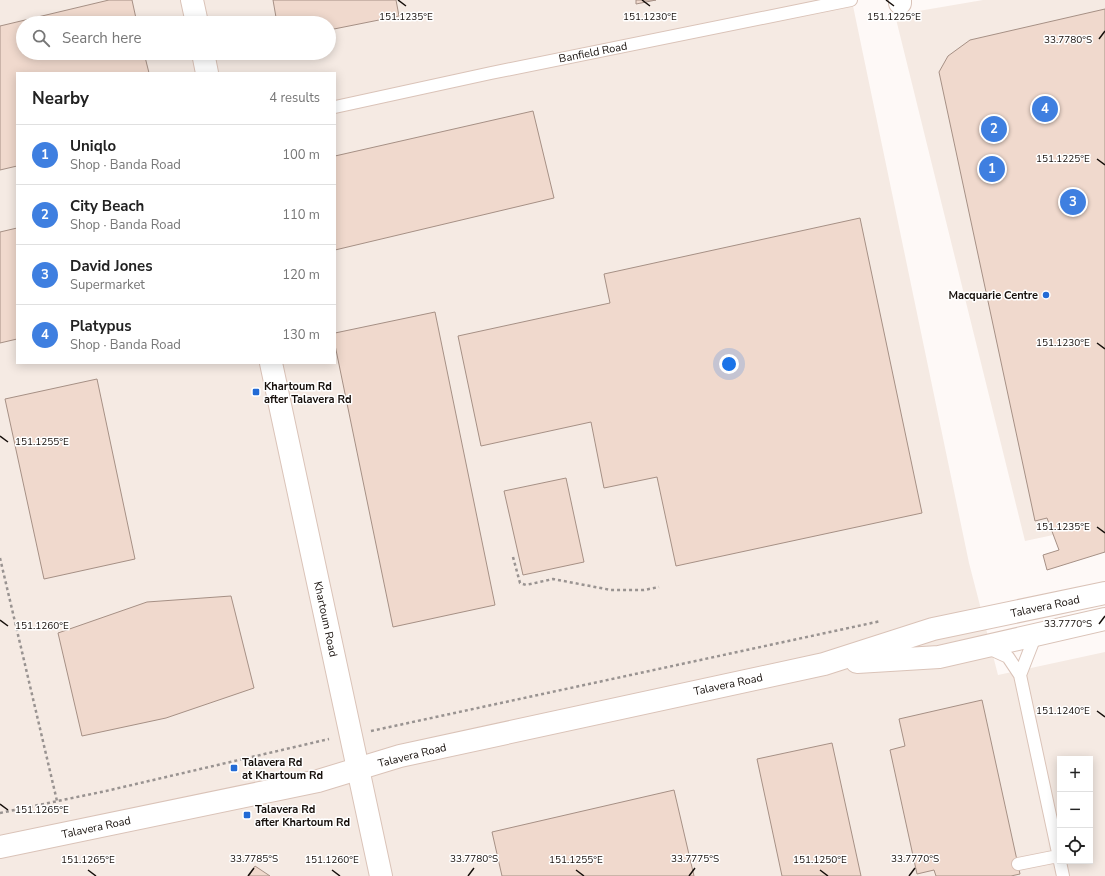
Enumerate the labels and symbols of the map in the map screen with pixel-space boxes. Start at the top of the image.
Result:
text: 151.1235°E [379,10,433,24]
text: 151.1230°E [623,10,677,24]
text: 151.1225°E [867,10,921,24]
text: 33.7780°S [1044,33,1092,47]
street label: Banfield Road [558,38,629,66]
pin: 4 [1032,94,1058,124]
pin: 2 [981,114,1007,144]
text: 151.1225°E [1036,152,1090,166]
pin: 1 [979,154,1005,184]
pin: 3 [1060,187,1086,217]
place label: Macquarie Centre [948,288,1038,303]
marker: Macquarie Centre [1041,290,1051,300]
text: 151.1230°E [1036,336,1090,350]
your location [719,354,739,374]
place label: Khartoum Rd after Talavera Rd [264,379,351,407]
marker: Khartoum Rd after Talavera Rd [251,387,261,397]
text: 151.1255°E [15,435,69,449]
text: 151.1235°E [1036,520,1090,534]
street label: Khartoum Road [310,580,341,658]
street label: Talavera Road [1009,592,1081,621]
text: 33.7770°S [1044,617,1092,631]
text: 151.1260°E [15,619,69,633]
street label: Talavera Road [692,670,764,699]
text: 151.1240°E [1036,704,1090,718]
street label: Talavera Road [376,740,448,771]
place label: Talavera Rd at Khartoum Rd [242,755,323,783]
marker: Talavera Rd at Khartoum Rd [229,763,239,773]
place label: Talavera Rd after Khartoum Rd [255,802,350,830]
text: 151.1265°E [15,803,69,817]
marker: Talavera Rd after Khartoum Rd [242,810,252,820]
street label: Talavera Road [60,813,132,842]
text: 33.7785°S [230,852,278,866]
text: 33.7780°S [450,852,498,866]
text: 33.7775°S [671,852,719,866]
text: 33.7770°S [891,852,939,866]
text: 151.1265°E [61,853,115,867]
text: 151.1260°E [305,853,359,867]
text: 151.1255°E [549,853,603,867]
text: 151.1250°E [793,853,847,867]

